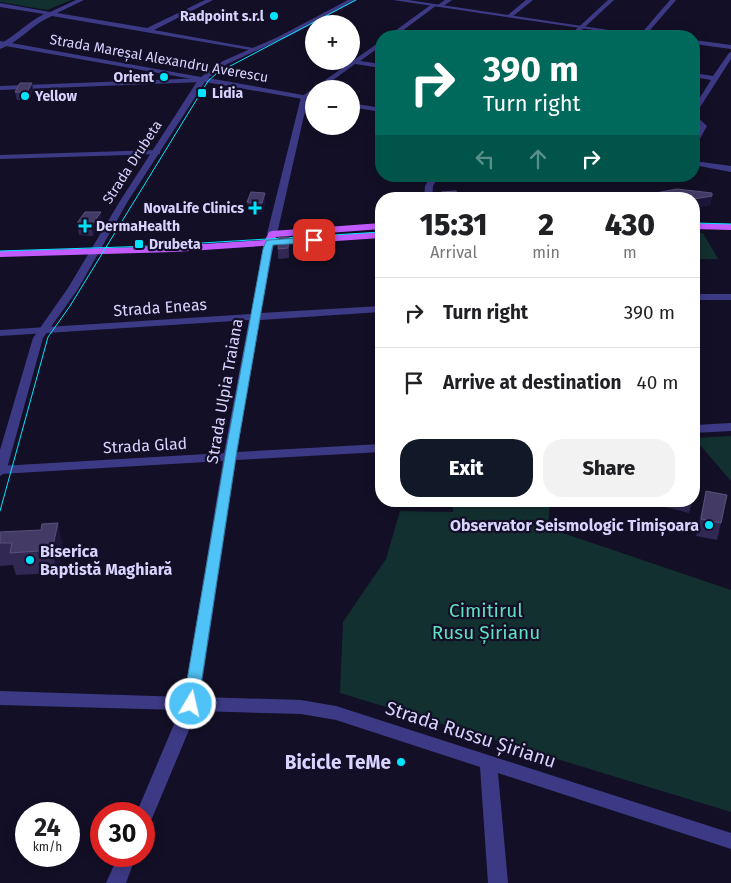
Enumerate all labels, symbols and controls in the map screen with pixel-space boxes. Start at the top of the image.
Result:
place label: Radpoint s.r.l [180,8,265,25]
marker: Radpoint s.r.l [268,10,280,22]
map controls [305,15,360,135]
button: + [305,15,360,70]
street label: Strada Mareșal Alexandru Averescu [48,31,270,87]
text: 390 m [483,48,579,90]
icon: right [400,50,465,115]
place label: Orient [114,69,155,86]
marker: Orient [158,71,170,83]
button: − [305,80,360,135]
place label: Lidia [212,85,243,102]
marker: Lidia [196,87,208,99]
place label: Yellow [34,88,78,105]
marker: Yellow [19,90,31,102]
text: Turn right [483,90,580,117]
street label: Strada Drubeta [99,117,166,207]
icon: left [471,145,499,173]
icon: ahead [524,145,552,173]
icon: right [577,145,605,173]
place label: NovaLife Clinics [144,200,244,217]
marker: NovaLife Clinics [248,201,262,215]
text: 15:31 [420,207,487,243]
text: 2 [538,207,554,243]
text: 430 [605,207,655,243]
place label: DermaHealth [96,218,180,235]
marker: DermaHealth [78,219,92,233]
pin [293,219,335,261]
icon: arrive [300,226,328,254]
place label: Drubeta [149,236,201,253]
marker: Drubeta [133,238,145,250]
text: Arrival [430,243,477,262]
text: min [532,243,560,262]
text: m [623,243,637,262]
street label: Strada Eneas [113,295,207,320]
icon: right [400,299,428,327]
text: Turn right [443,301,528,324]
text: 390 m [624,301,675,324]
street label: Strada Ulpia Traiana [202,317,247,465]
icon: arrive [400,369,428,397]
text: Arrive at destination [443,371,622,394]
text: 40 m [637,371,679,394]
street label: Strada Glad [102,434,188,457]
button: Exit [400,439,533,497]
button: Share [543,439,675,497]
place label: Observator Seismologic Timișoara [450,516,699,536]
marker: Observator Seismologic Timișoara [703,519,715,531]
place label: Biserica Baptistă Maghiară [40,542,173,579]
marker: Biserica Baptistă Maghiară [24,554,36,566]
park label: Cimitirul Rusu Șirianu [432,599,540,645]
position arrow [164,677,216,729]
street label: Strada Russu Șirianu [382,696,559,774]
place label: Bicicle TeMe [285,751,391,774]
marker: Bicicle TeMe [395,756,407,768]
speed limit sign: 30 [90,802,155,867]
text: 24 [34,813,61,843]
text: km/h [33,840,62,854]

